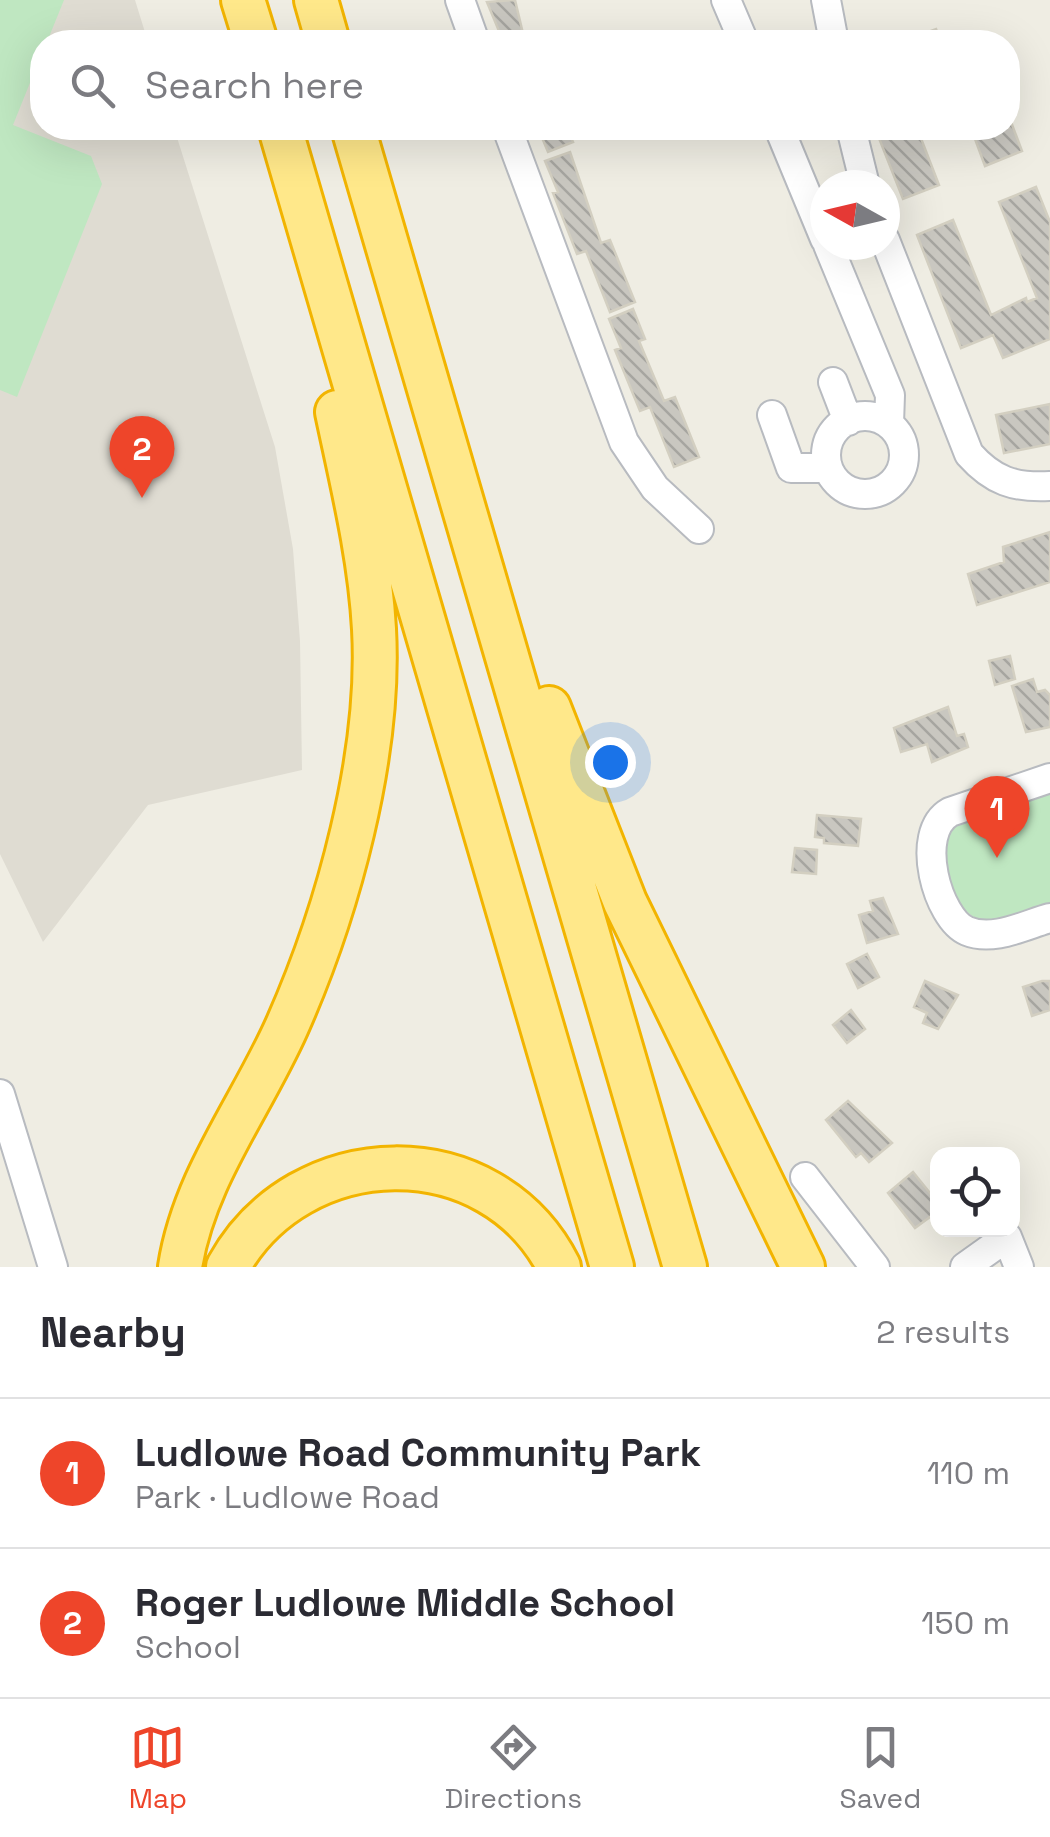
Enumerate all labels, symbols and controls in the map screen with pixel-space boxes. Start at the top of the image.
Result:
search box [30,30,1020,140]
icon: search [65,58,120,113]
text: Search here [145,61,364,109]
north arrow [810,170,900,260]
pin: 2 [110,416,174,498]
your location [585,737,636,788]
pin: 1 [964,776,1030,858]
map controls [930,1147,1020,1237]
button: locate [930,1147,1020,1237]
text: Nearby [40,1306,186,1359]
text: 2 results [876,1312,1010,1352]
text: Ludlowe Road Community Park [135,1429,701,1477]
text: 1 [65,1453,80,1493]
text: 110 m [927,1453,1010,1493]
text: Park · Ludlowe Road [135,1477,440,1517]
text: Roger Ludlowe Middle School [135,1579,675,1627]
text: 2 [63,1603,82,1643]
text: 150 m [921,1603,1010,1643]
text: School [135,1627,241,1667]
tab: Map [129,1720,187,1816]
tab: Directions [445,1720,582,1816]
tab: Saved [840,1720,921,1816]

